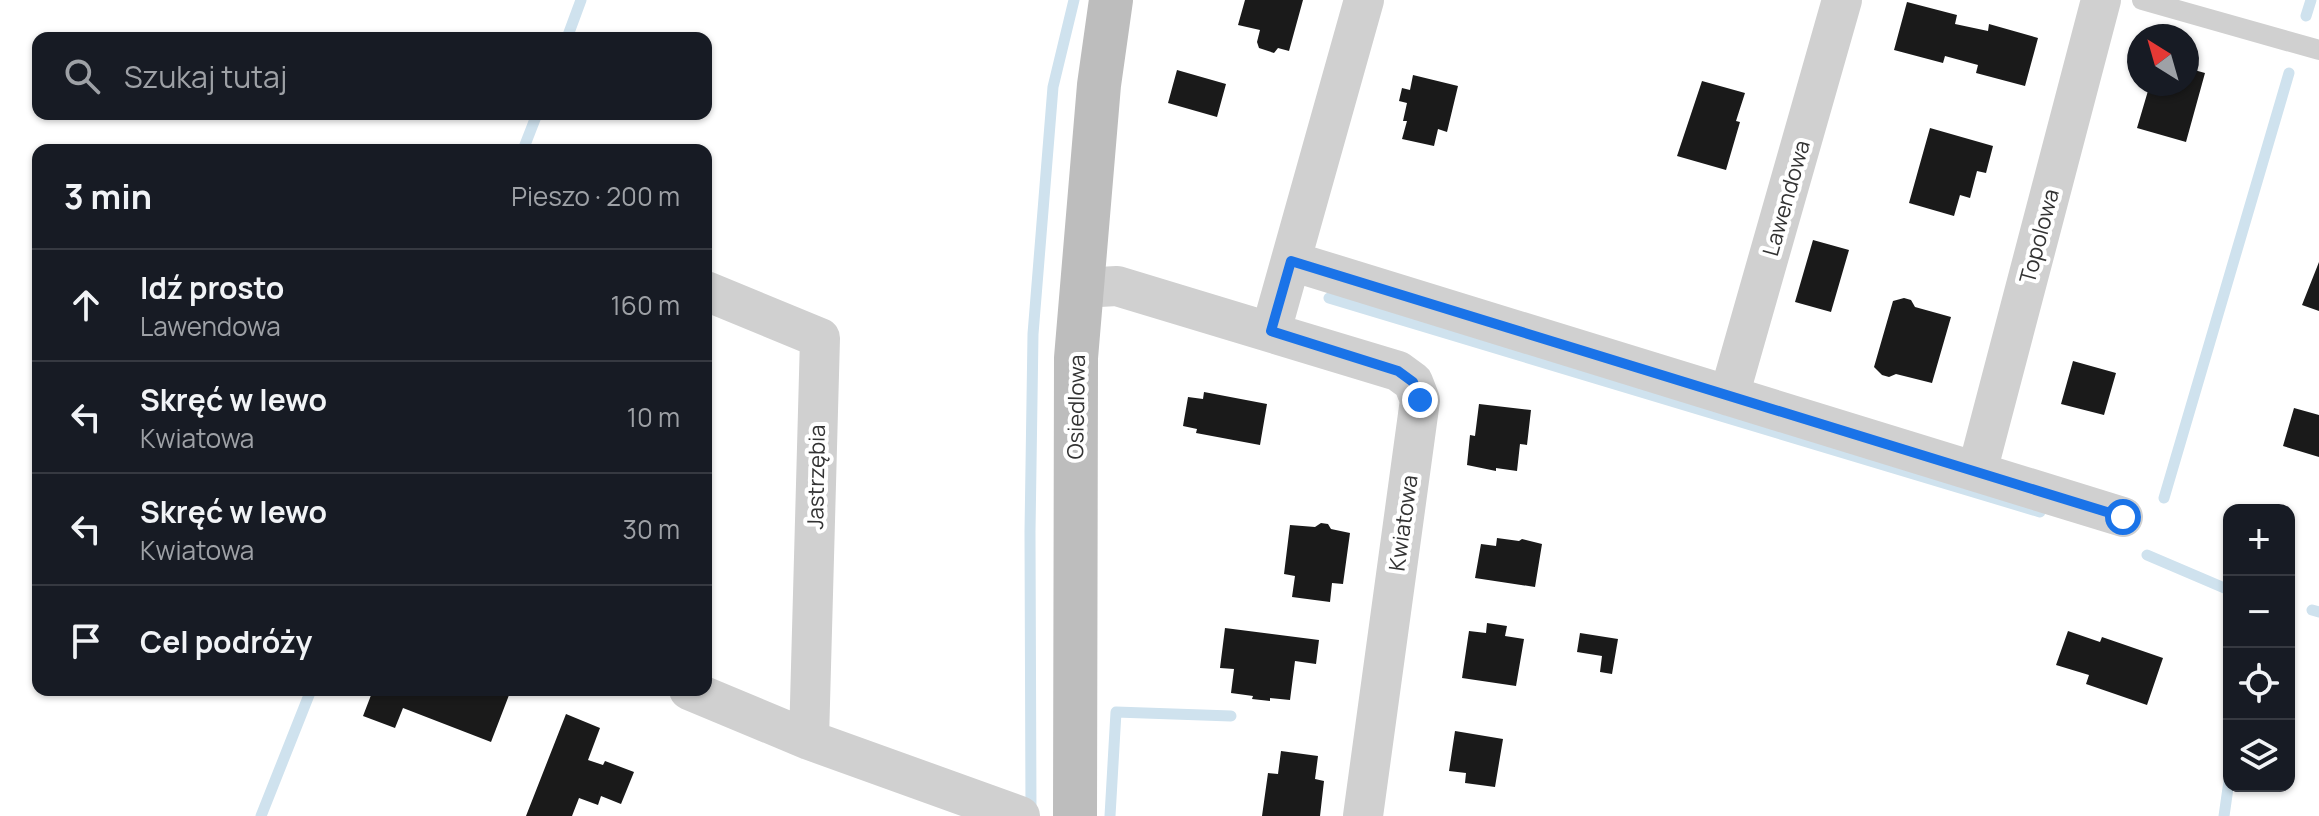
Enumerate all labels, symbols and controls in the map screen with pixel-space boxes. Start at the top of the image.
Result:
north arrow [2127,24,2199,96]
search box [32,32,712,120]
icon: search [60,54,104,98]
text: Szukaj tutaj [124,56,287,97]
street label: Lawendowa [1755,137,1817,259]
text: 3 min [64,173,152,219]
text: Pieszo · 200 m [511,178,680,214]
street label: Topolowa [2012,185,2066,287]
text: Idź prosto [140,267,284,308]
icon: ahead [64,283,108,327]
text: 160 m [611,287,680,323]
text: Lawendowa [140,308,281,344]
street label: Osiedlowa [1060,354,1092,460]
text: Skręć w lewo [140,379,327,420]
route end [1402,382,1438,418]
icon: left [64,395,108,439]
text: 10 m [627,399,680,435]
text: Kwiatowa [140,420,254,456]
street label: Jastrzębia [800,424,832,530]
street label: Kwiatowa [1381,473,1425,573]
text: Skręć w lewo [140,491,327,532]
route start [2105,499,2141,535]
map controls [2223,504,2295,792]
button: + [2223,504,2295,576]
icon: left [64,507,108,551]
text: 30 m [623,511,680,547]
text: Kwiatowa [140,532,254,568]
button: − [2223,576,2295,648]
icon: arrive [64,619,108,663]
text: Cel podróży [140,621,312,662]
button: locate [2223,648,2295,720]
button: layers [2223,720,2295,792]

